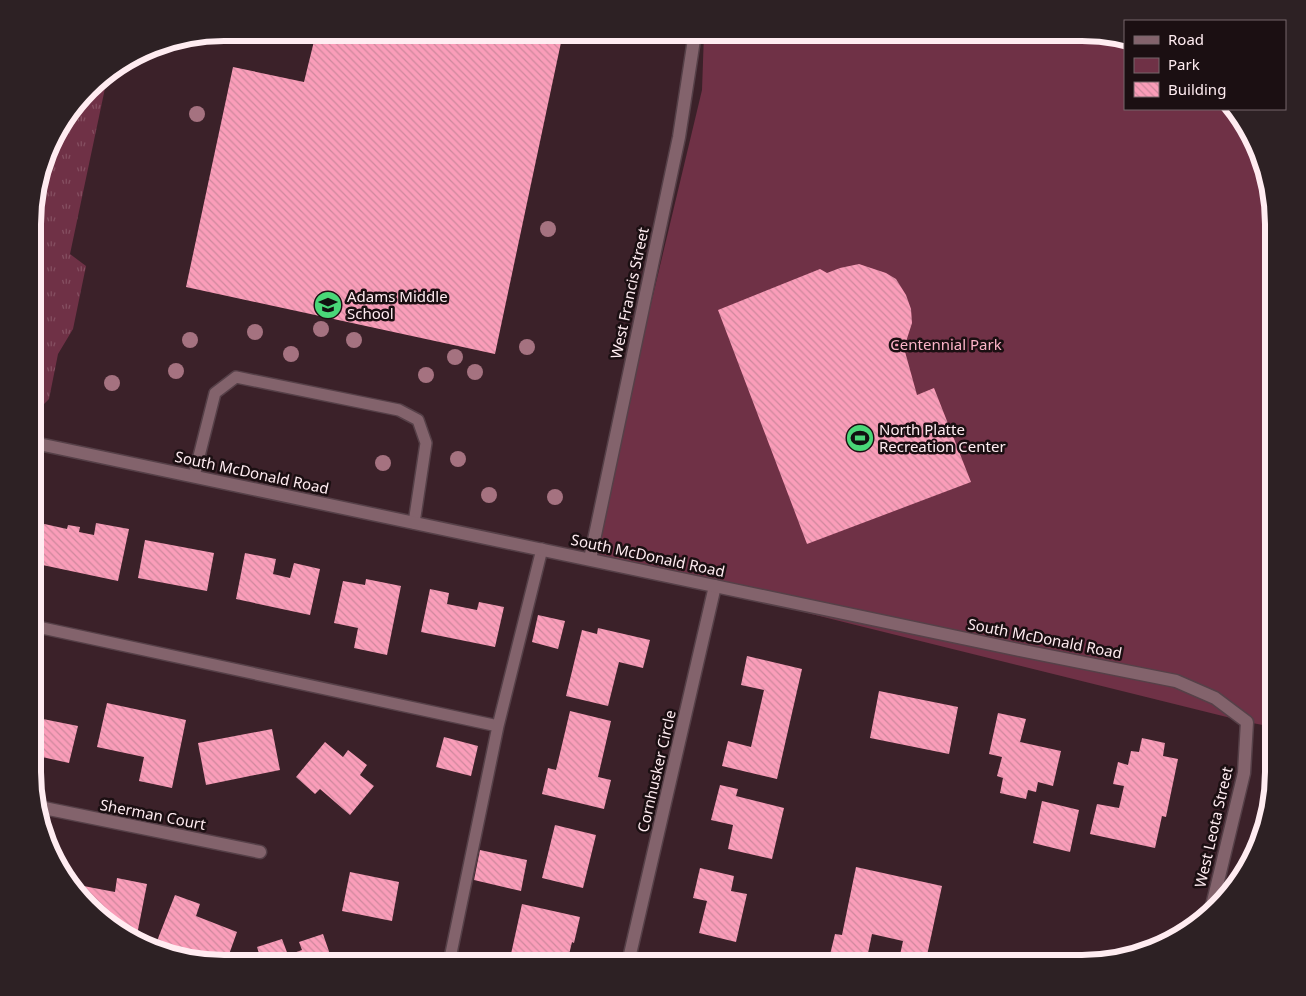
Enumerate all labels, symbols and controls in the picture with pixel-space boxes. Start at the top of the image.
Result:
legend [1124,20,1286,110]
text: Road [1168,29,1204,49]
text: Park [1168,54,1200,74]
text: Building [1168,79,1226,99]
street label: West Francis Street [605,225,653,361]
place label: Adams Middle School [347,286,448,323]
school or university icon: Adams Middle School [313,290,343,320]
park label: Centennial Park [890,334,1002,354]
place label: North Platte Recreation Center [879,419,1006,456]
sports icon: North Platte Recreation Center [845,423,875,453]
street label: South McDonald Road [173,446,331,498]
street label: South McDonald Road [569,529,727,581]
street label: South McDonald Road [966,613,1124,663]
street label: Cornhusker Circle [632,708,680,834]
street label: West Leota Street [1189,764,1237,889]
street label: Sherman Court [98,794,208,834]

